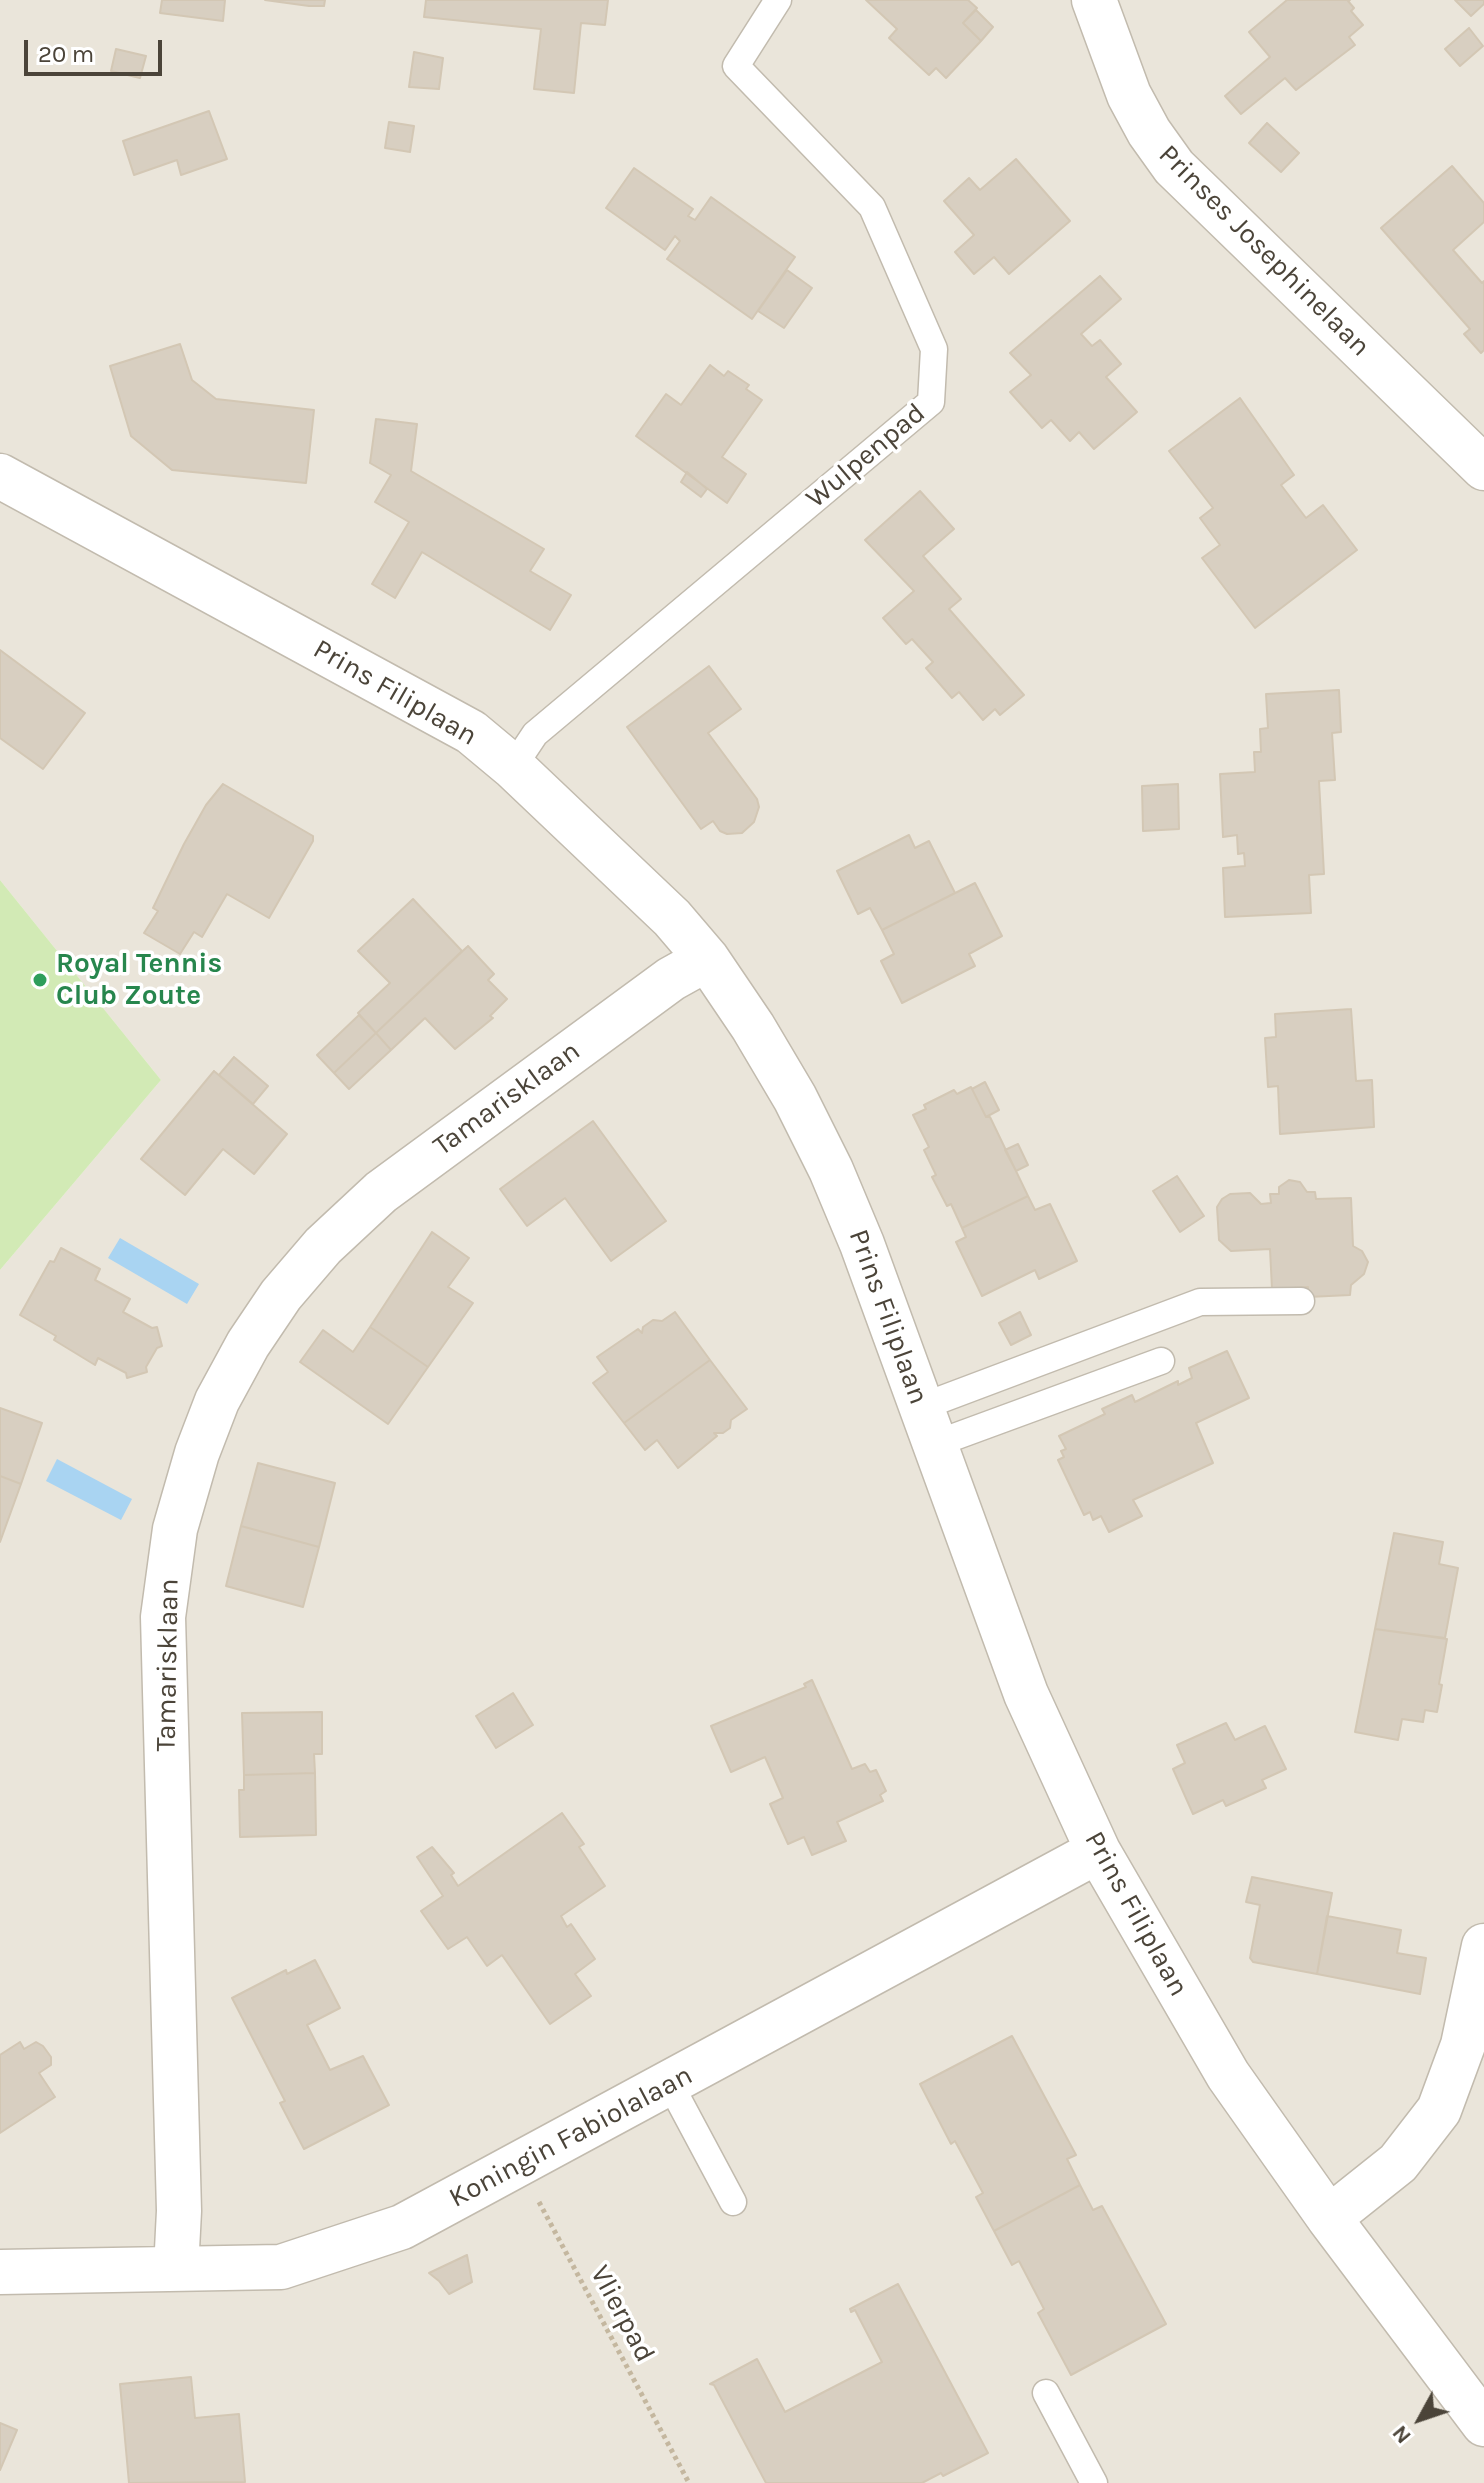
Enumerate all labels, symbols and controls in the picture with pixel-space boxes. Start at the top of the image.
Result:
scale bar [28,24,166,74]
text: 20 m [38,40,94,68]
street label: Prinses Josephinelaan [1151,138,1377,364]
street label: Wulpenpad [800,397,932,515]
street label: Prins Filiplaan [307,633,483,753]
place label: Royal Tennis Club Zoute [56,947,222,1013]
marker: Royal Tennis Club Zoute [31,971,49,989]
street label: Tamarisklaan [427,1035,587,1163]
street label: Prins Filiplaan [841,1225,935,1409]
street label: Tamarisklaan [150,1578,186,1752]
street label: Prins Filiplaan [1077,1826,1195,2002]
street label: Koningin Fabiolalaan [444,2059,698,2215]
street label: Vlierpad [583,2260,661,2368]
north arrow [1380,2379,1460,2459]
text: N [1387,2420,1417,2449]

